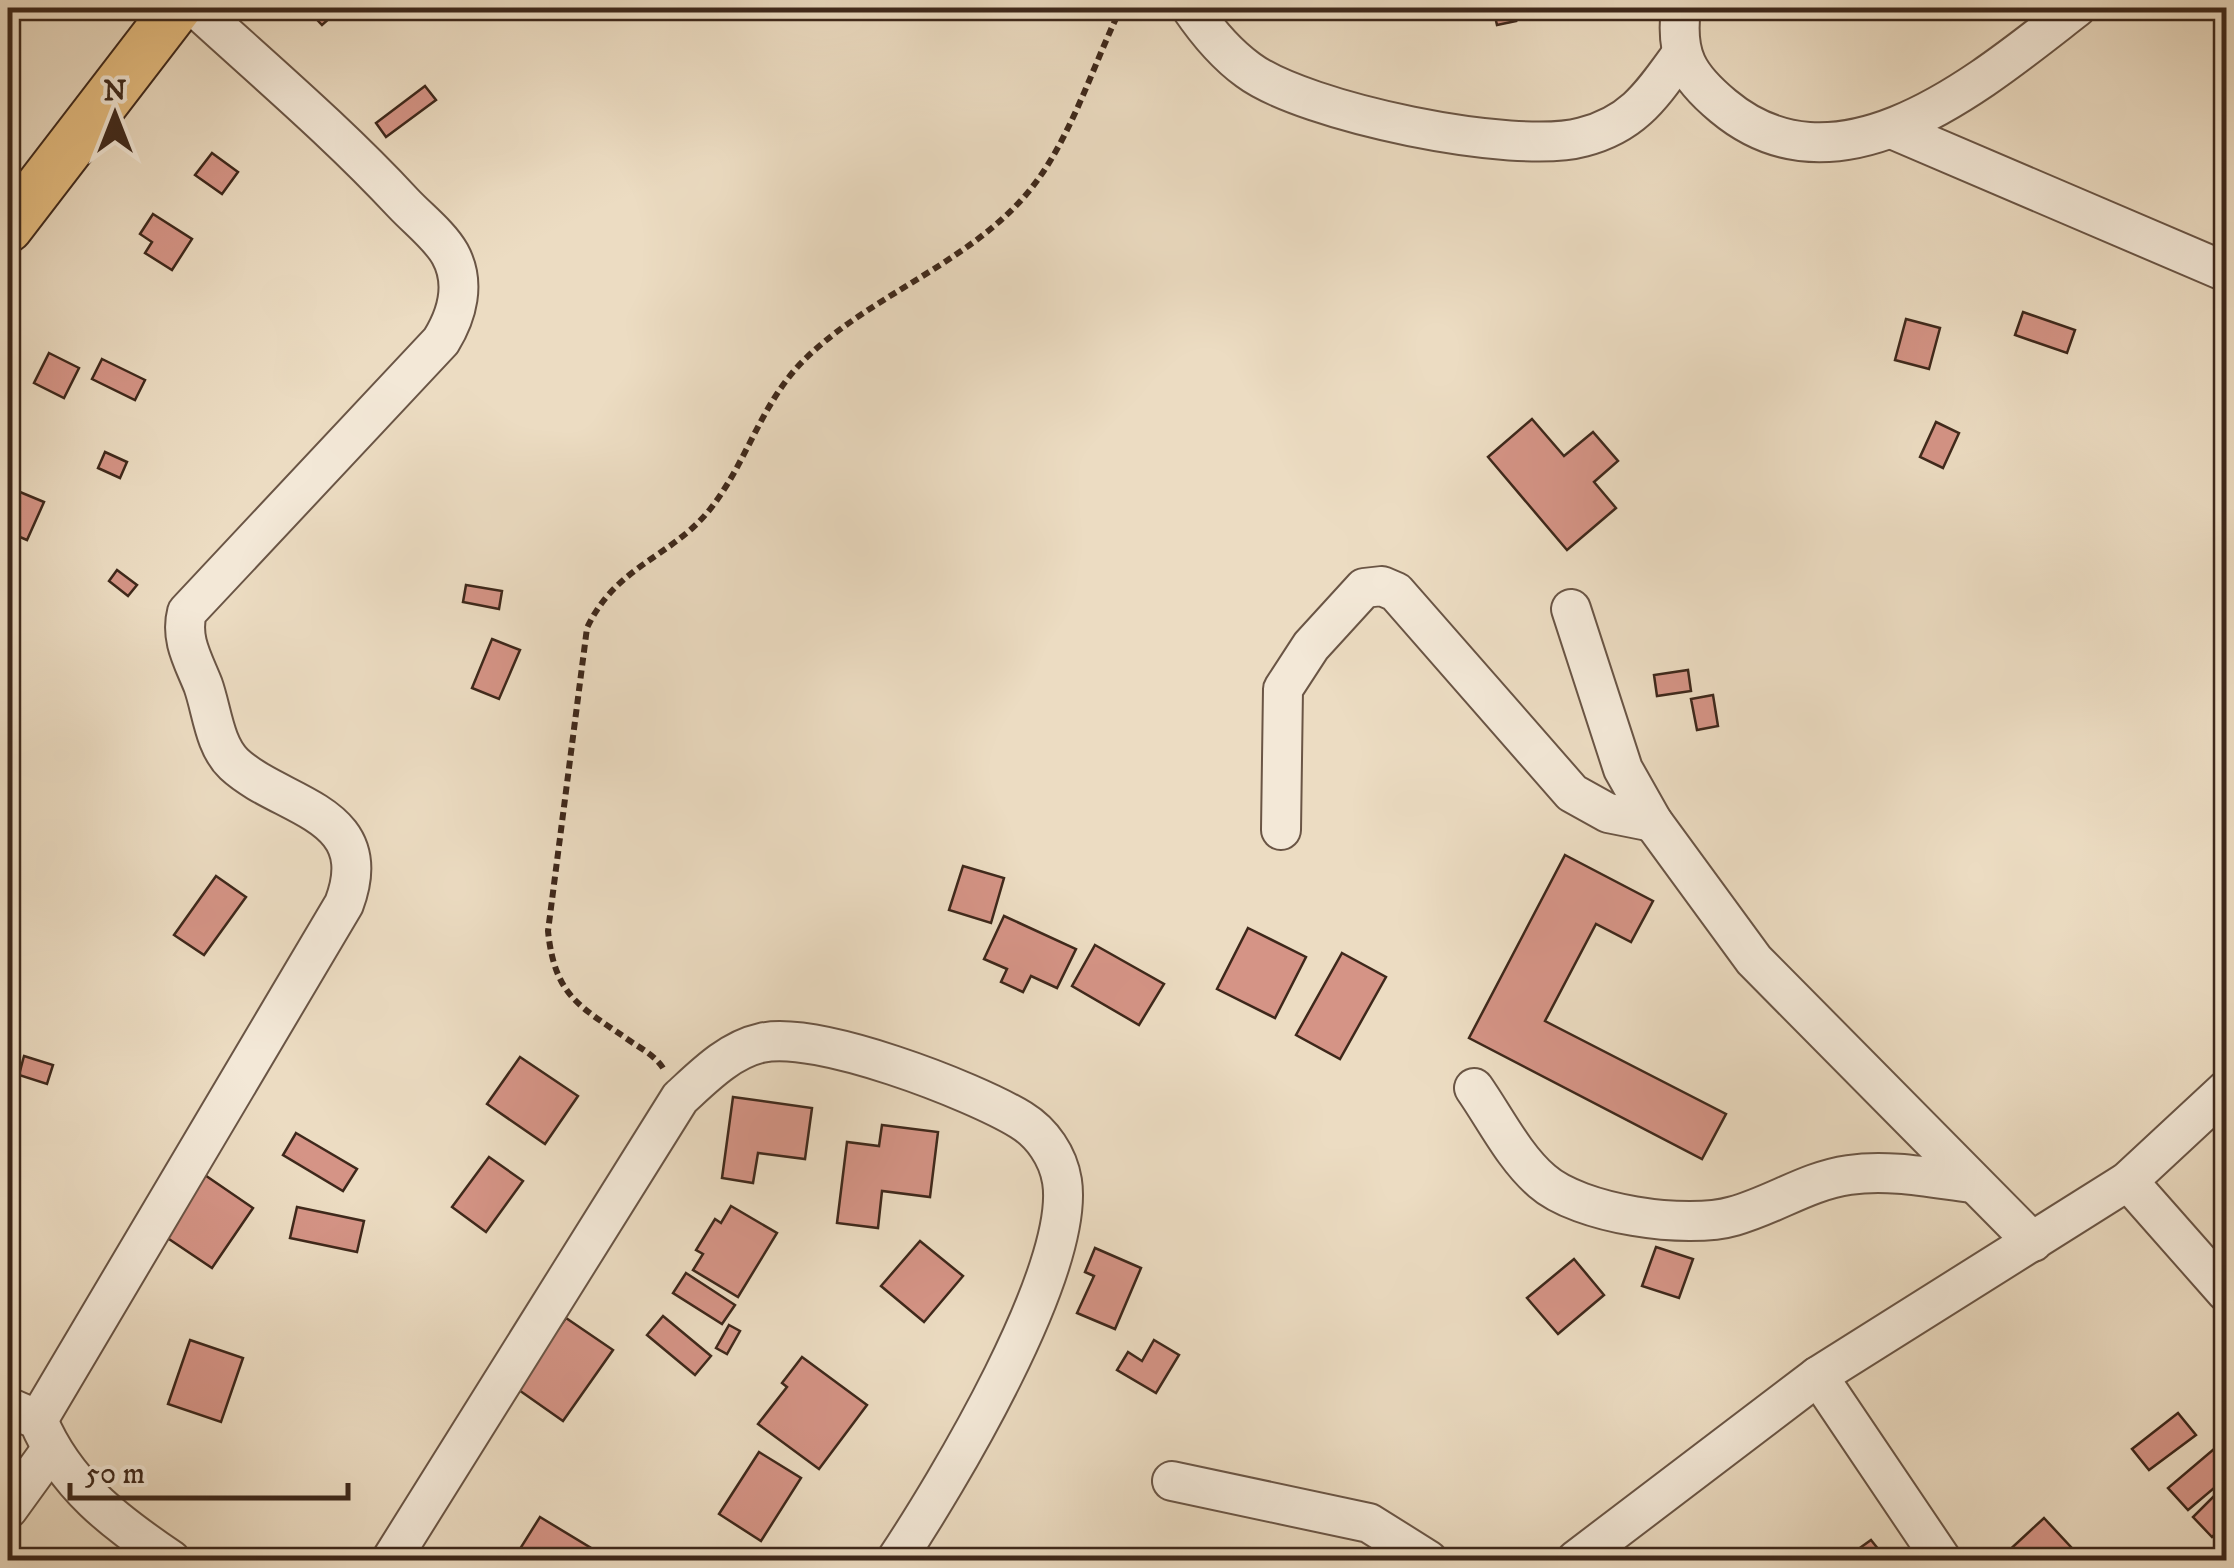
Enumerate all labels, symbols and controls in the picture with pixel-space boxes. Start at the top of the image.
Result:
north arrow [65,65,165,165]
text: N [104,74,127,109]
scale bar [70,1438,348,1500]
text: 50 m [85,1456,145,1493]

